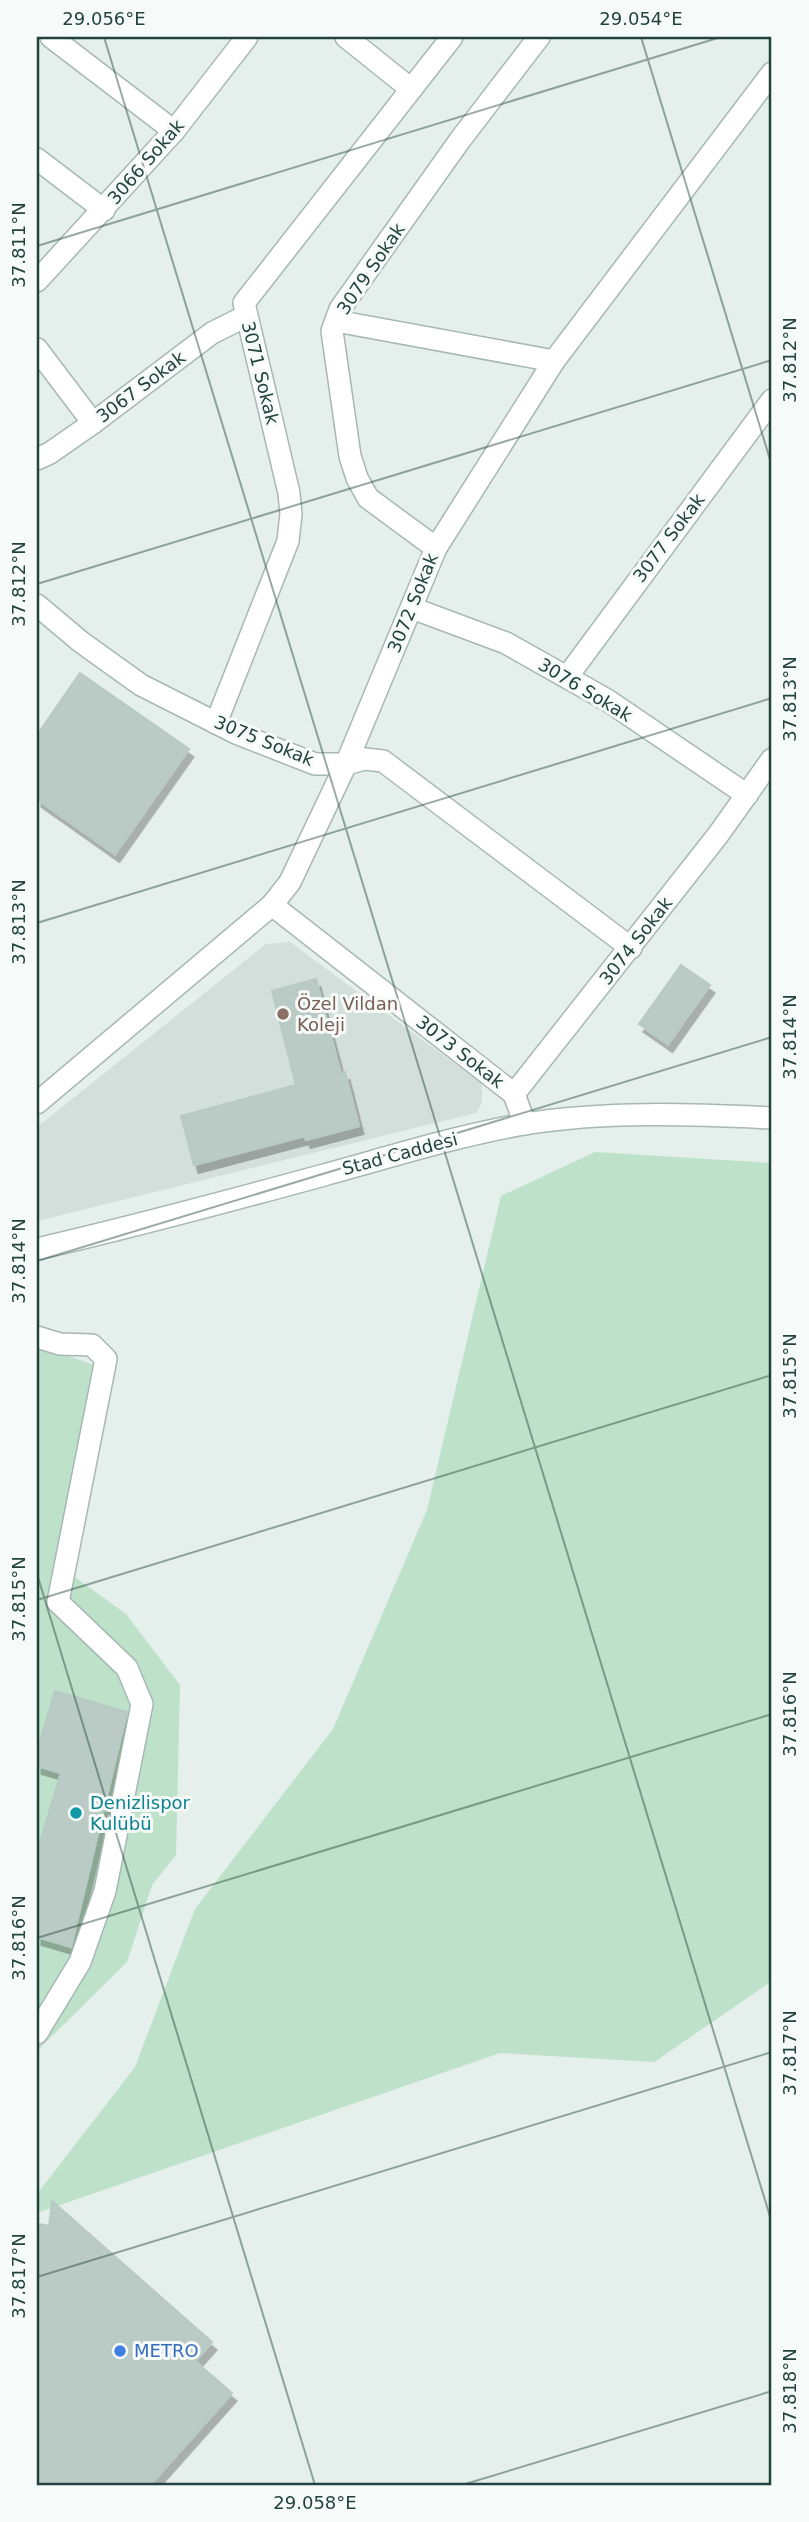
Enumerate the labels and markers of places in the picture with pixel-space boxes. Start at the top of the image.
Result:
place label: Özel Vildan Koleji [297,993,398,1035]
marker: Özel Vildan Koleji [275,1006,291,1022]
place label: Denizlispor Kulübü [90,1792,191,1834]
marker: Denizlispor Kulübü [68,1805,84,1821]
place label: METRO [134,2340,199,2361]
marker: METRO [112,2343,128,2359]

